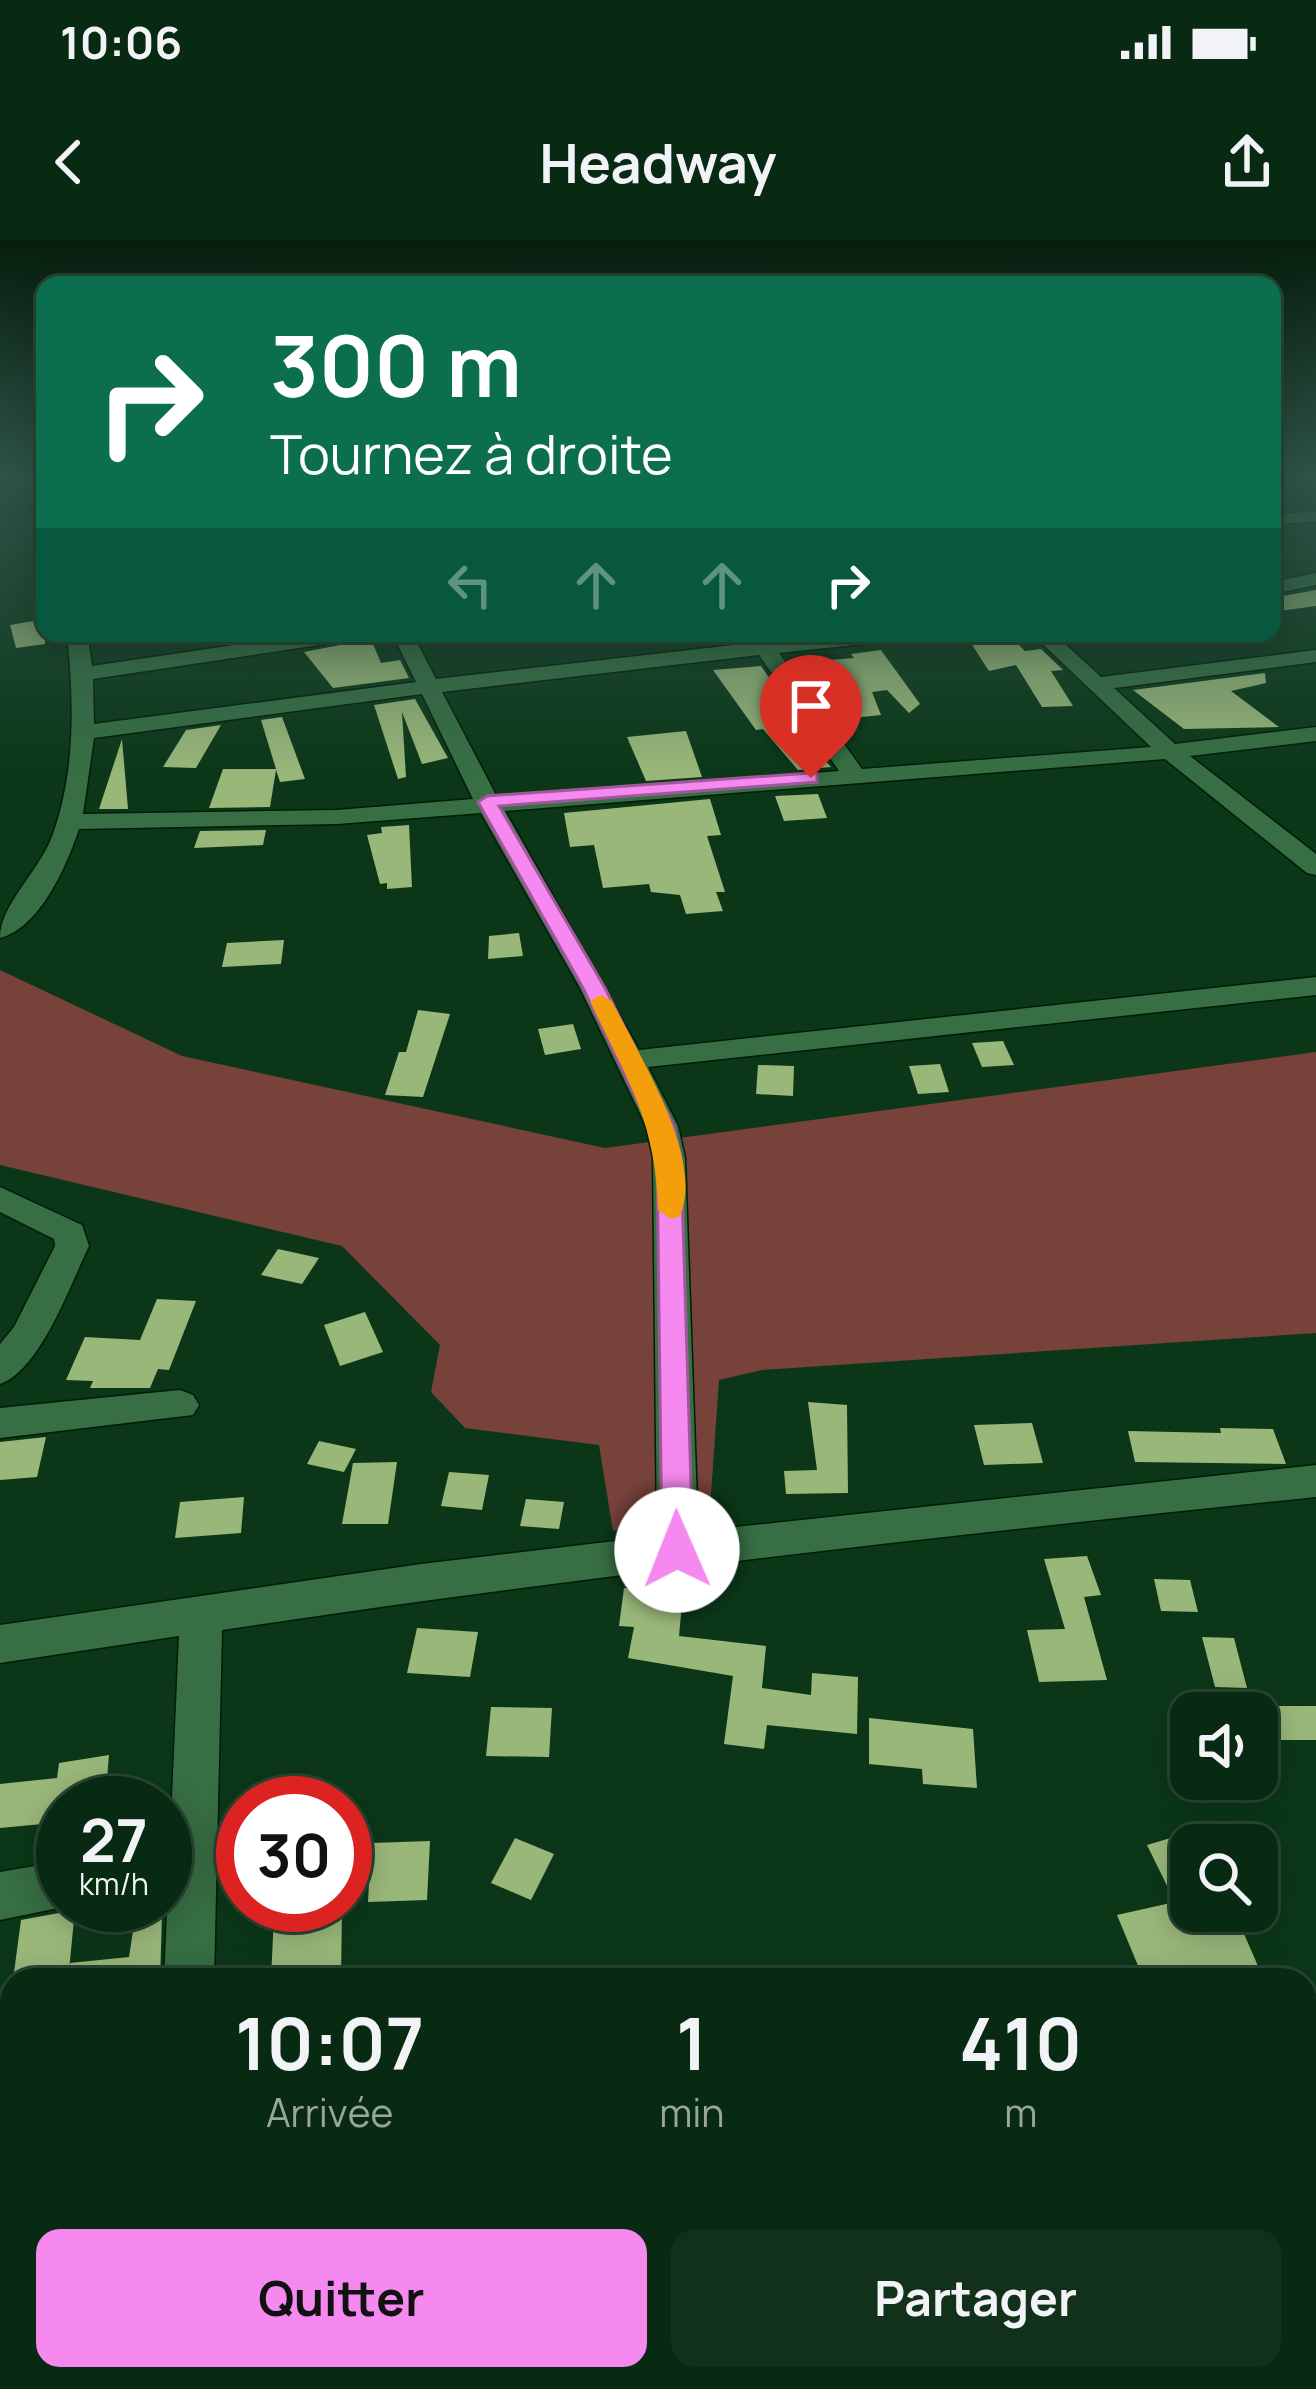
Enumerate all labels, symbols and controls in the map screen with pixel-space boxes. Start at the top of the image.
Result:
text: 10:06 [60,11,182,73]
text: Headway [540,125,776,199]
icon: back [36,129,102,195]
icon: share [1214,129,1280,195]
text: 300 m [270,307,522,422]
icon: right [72,324,228,480]
text: Tournez à droite [270,416,673,490]
icon: left [437,552,503,618]
icon: ahead [563,552,629,618]
icon: ahead [689,552,755,618]
icon: right [815,552,881,618]
pin [760,655,862,778]
icon: arrive [778,673,844,739]
position arrow [614,1487,740,1613]
map controls [1170,1692,1278,1932]
button: sound [1170,1692,1278,1800]
speed limit sign: 30 [216,1776,372,1932]
text: 27 [80,1798,148,1880]
button: search [1170,1824,1278,1932]
text: km/h [79,1863,149,1904]
text: 10:07 [235,1993,424,2092]
text: 1 [676,1993,708,2092]
text: 410 [959,1993,1082,2092]
text: Arrivée [266,2085,393,2139]
text: min [659,2085,724,2139]
text: m [1004,2085,1037,2139]
button: Quitter [36,2229,647,2367]
button: Partager [671,2229,1281,2367]

